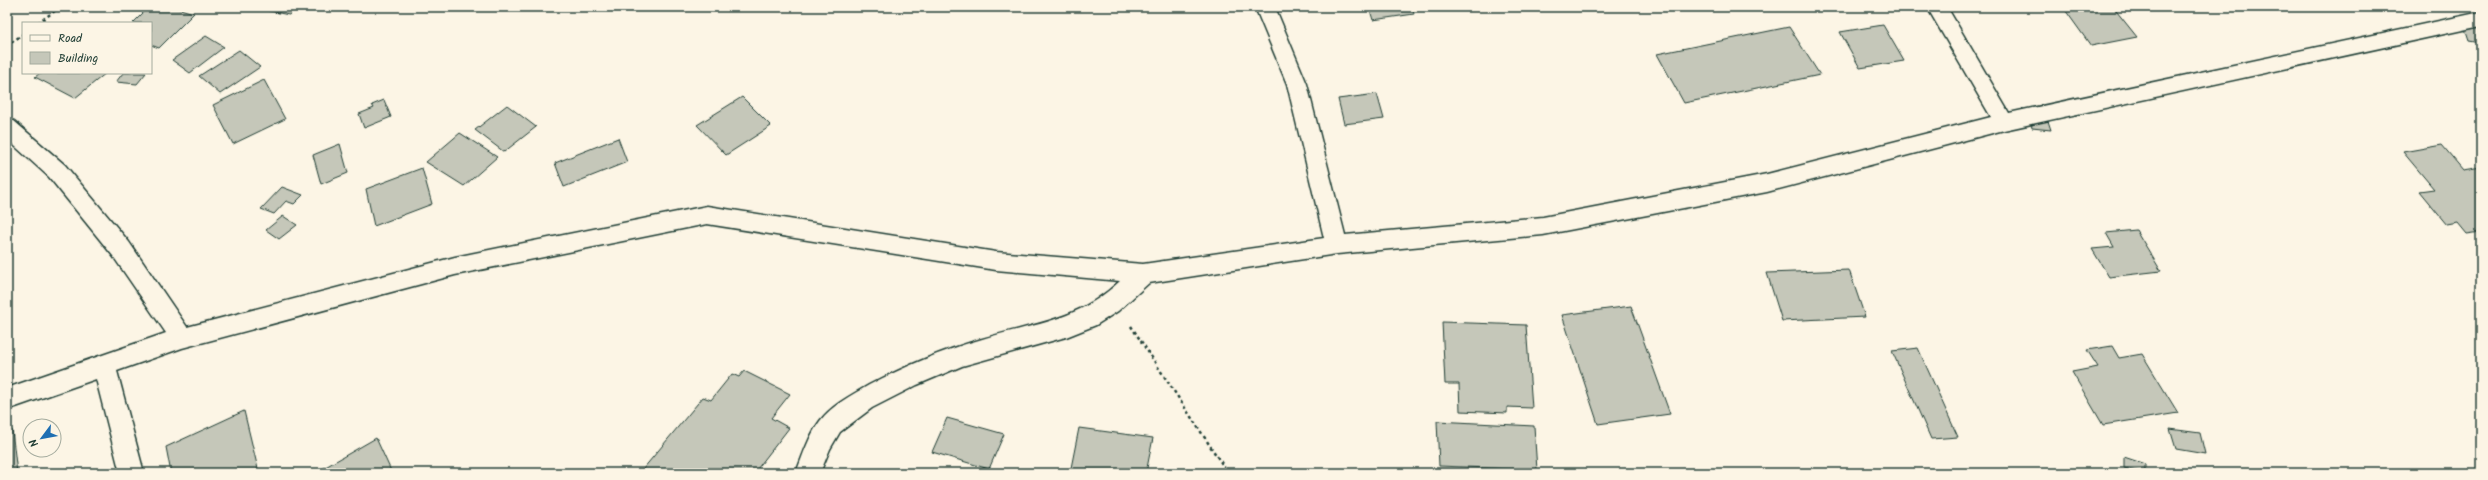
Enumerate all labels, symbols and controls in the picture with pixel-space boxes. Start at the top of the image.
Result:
legend [22,22,152,74]
text: Road [58,29,83,48]
text: Building [58,49,98,68]
north arrow [22,418,62,458]
text: N [25,435,44,450]

